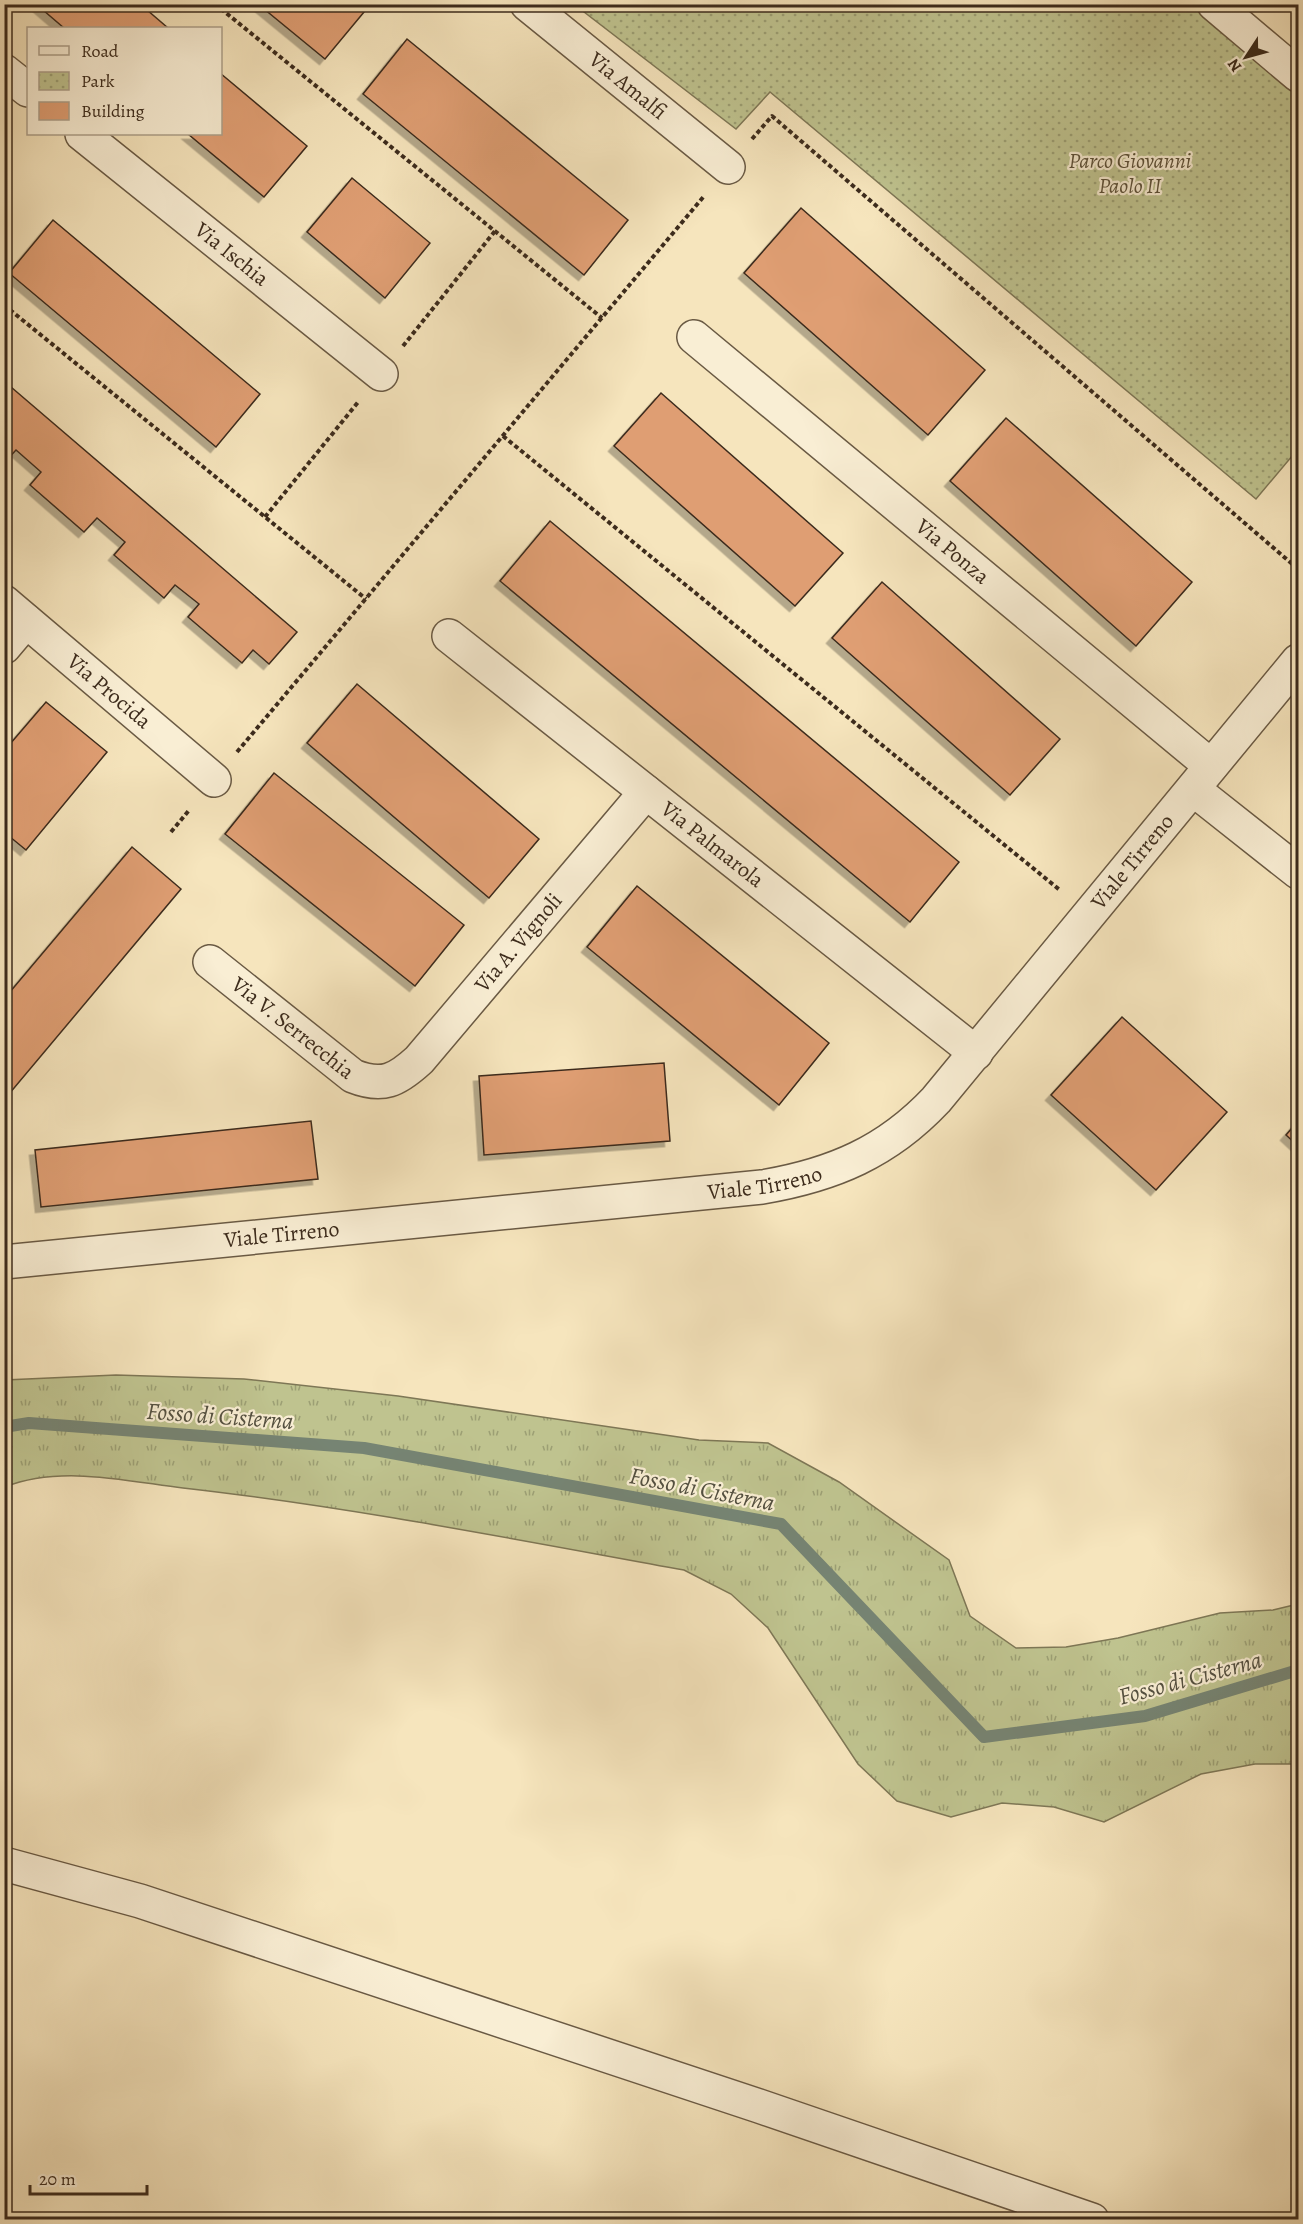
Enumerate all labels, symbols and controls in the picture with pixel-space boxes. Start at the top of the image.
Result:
legend [27,27,222,135]
north arrow [1216,27,1276,87]
text: Road [81,39,119,63]
street label: Via Amalfi [582,44,673,127]
text: N [1222,54,1247,76]
text: Park [81,69,115,93]
text: Building [81,99,145,123]
park label: Parco Giovanni Paolo II [1069,146,1192,201]
street label: Via Ischia [188,215,276,294]
street label: Via Ponza [908,511,997,592]
street label: Via Procida [60,646,158,736]
street label: Via Palmarola [654,794,771,895]
street label: Viale Tirreno [1084,807,1181,917]
street label: Via A. Vignoli [467,887,569,999]
street label: Via V. Serrecchia [224,969,361,1087]
street label: Viale Tirreno [705,1158,826,1207]
street label: Viale Tirreno [222,1214,341,1255]
water label: Fosso di Cisterna [146,1395,294,1437]
water label: Fosso di Cisterna [627,1459,777,1519]
water label: Fosso di Cisterna [1115,1644,1265,1712]
scale bar [30,2158,147,2196]
text: 20 m [39,2167,76,2191]

